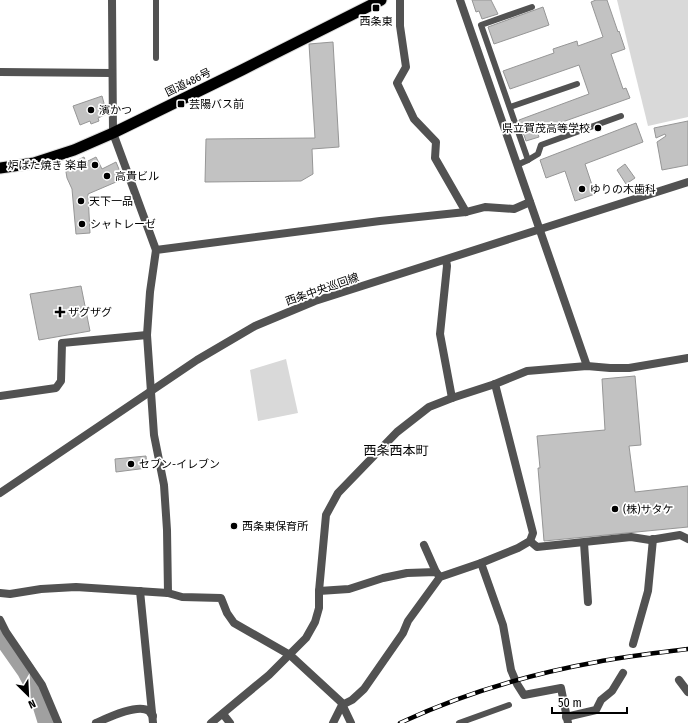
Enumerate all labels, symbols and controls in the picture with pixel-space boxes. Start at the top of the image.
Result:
marker: 西条東 [371,3,381,13]
place label: 西条東 [360,15,393,28]
street label: 国道486号 [163,66,213,99]
place label: 芸陽バス前 [189,98,244,111]
marker: 芸陽バス前 [176,99,186,109]
place label: 濱かつ [99,104,132,117]
marker: 濱かつ [86,105,96,115]
place label: 県立賀茂高等学校 [502,122,590,135]
marker: 県立賀茂高等学校 [593,123,603,133]
place label: 炉ばた焼き 楽車 [7,159,87,172]
marker: 炉ばた焼き 楽車 [90,160,100,170]
place label: 高貴ビル [115,170,159,183]
marker: 高貴ビル [102,171,112,181]
place label: ゆりの木歯科 [590,183,656,196]
marker: ゆりの木歯科 [577,184,587,194]
place label: 天下一品 [89,195,133,208]
marker: 天下一品 [76,196,86,206]
place label: シャトレーゼ [90,218,156,231]
marker: シャトレーゼ [77,219,87,229]
street label: 西条中央巡回線 [284,271,361,308]
place label: ザグザグ [68,306,112,319]
marker: ザグザグ [55,307,65,317]
district label: 西条西本町 [363,443,429,458]
place label: セブン-イレブン [139,458,220,471]
marker: セブン-イレブン [126,459,136,469]
place label: (株)サタケ [623,503,674,516]
marker: (株)サタケ [610,504,620,514]
place label: 西条東保育所 [242,520,309,533]
marker: 西条東保育所 [229,521,239,531]
north arrow [8,675,48,715]
scale bar [552,689,627,715]
text: N [26,696,38,711]
text: 50 m [558,696,582,710]

